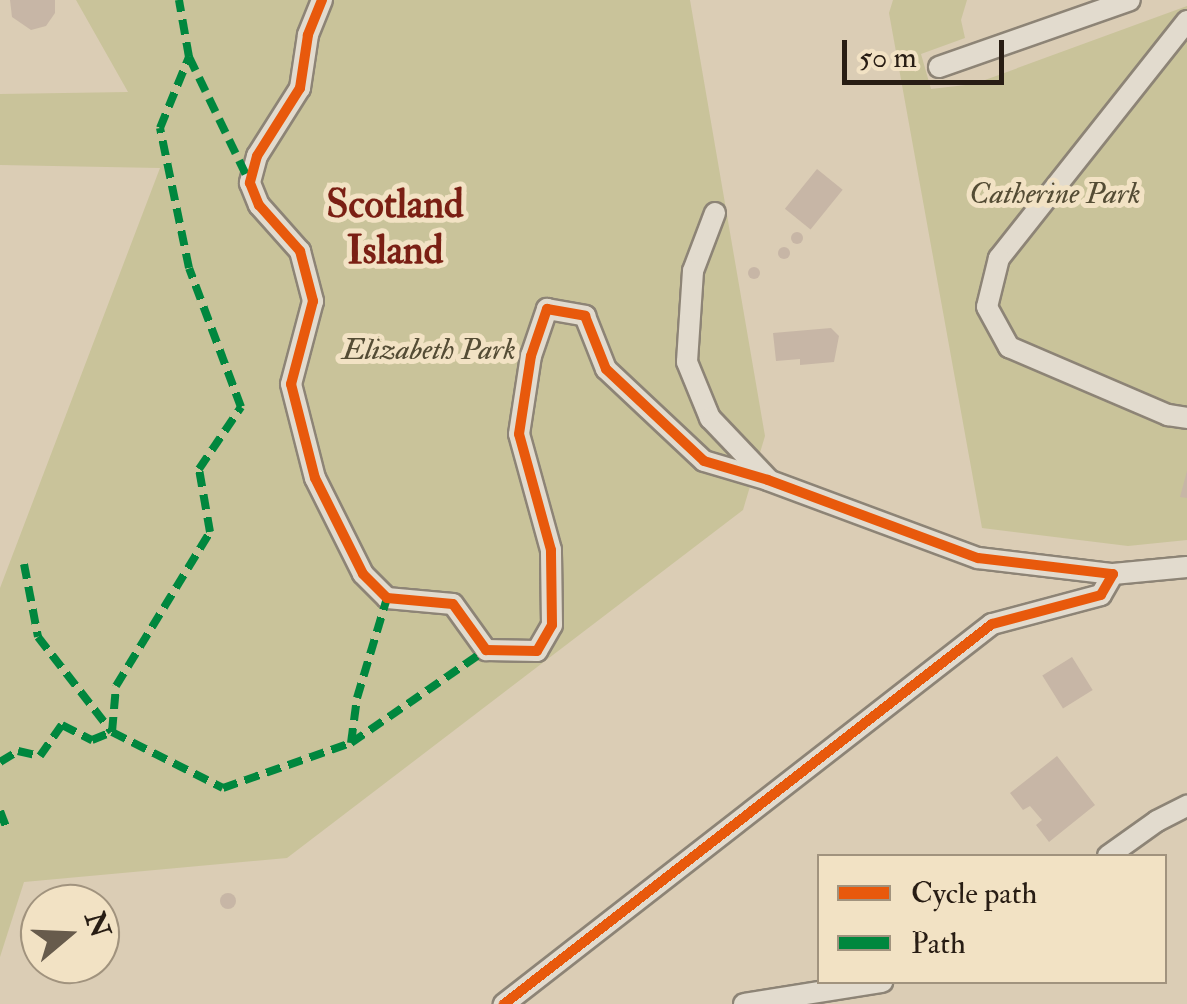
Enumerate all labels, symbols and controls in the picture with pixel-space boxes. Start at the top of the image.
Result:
scale bar [847,20,1010,82]
text: 50 m [859,39,917,76]
park label: Catherine Park [969,176,1141,212]
district label: Scotland Island [326,181,464,275]
park label: Elizabeth Park [342,332,516,368]
legend [817,854,1167,984]
text: Cycle path [911,875,1037,912]
north arrow [20,884,120,984]
text: N [76,907,118,942]
text: Path [911,925,966,962]

